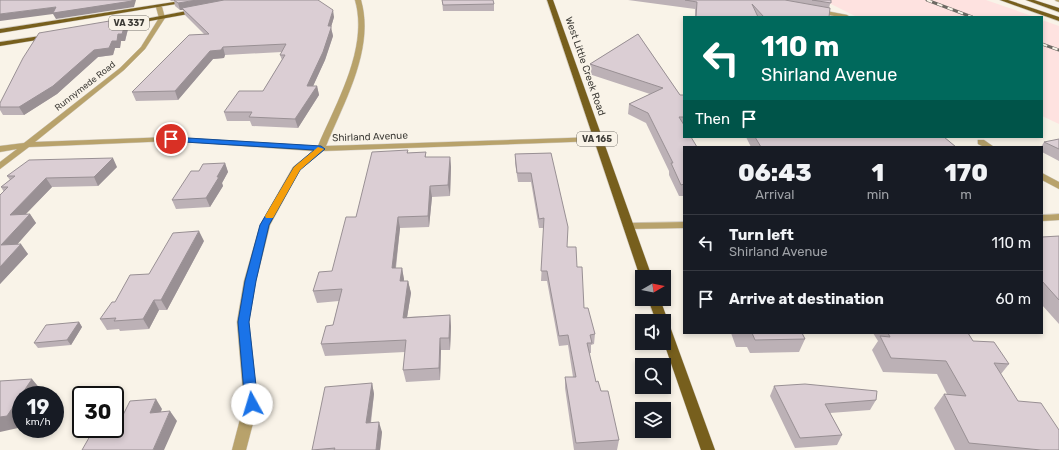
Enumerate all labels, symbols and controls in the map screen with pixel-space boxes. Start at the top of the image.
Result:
street label: West Little Creek Road [562,15,608,117]
road number: VA 337 [109,16,149,30]
text: 110 m [761,30,839,63]
icon: left [695,32,747,84]
street label: Runnymede Road [53,59,117,113]
text: Shirland Avenue [761,64,897,86]
icon: arrive [738,108,760,130]
text: Then [695,110,730,128]
pin [154,122,188,156]
icon: arrive [160,128,182,150]
street label: Shirland Avenue [332,130,408,144]
road number: VA 165 [577,132,617,146]
text: 06:43 [738,159,812,187]
text: 1 [872,159,884,187]
text: 170 [944,159,988,187]
text: Arrival [755,187,794,202]
text: min [867,187,889,202]
text: m [960,187,972,202]
text: Turn left [729,226,794,244]
icon: left [695,232,717,254]
text: 110 m [992,234,1031,252]
text: Shirland Avenue [729,244,827,259]
north arrow [635,270,671,306]
map controls [635,270,671,438]
icon: arrive [695,288,717,310]
text: Arrive at destination [729,290,884,308]
text: 60 m [995,290,1031,308]
button: sound [635,314,671,350]
button: search [635,358,671,394]
position arrow [231,383,273,425]
speed limit sign: 30 [72,386,124,438]
text: 19 [27,395,49,419]
button: layers [635,402,671,438]
text: km/h [26,416,50,428]

